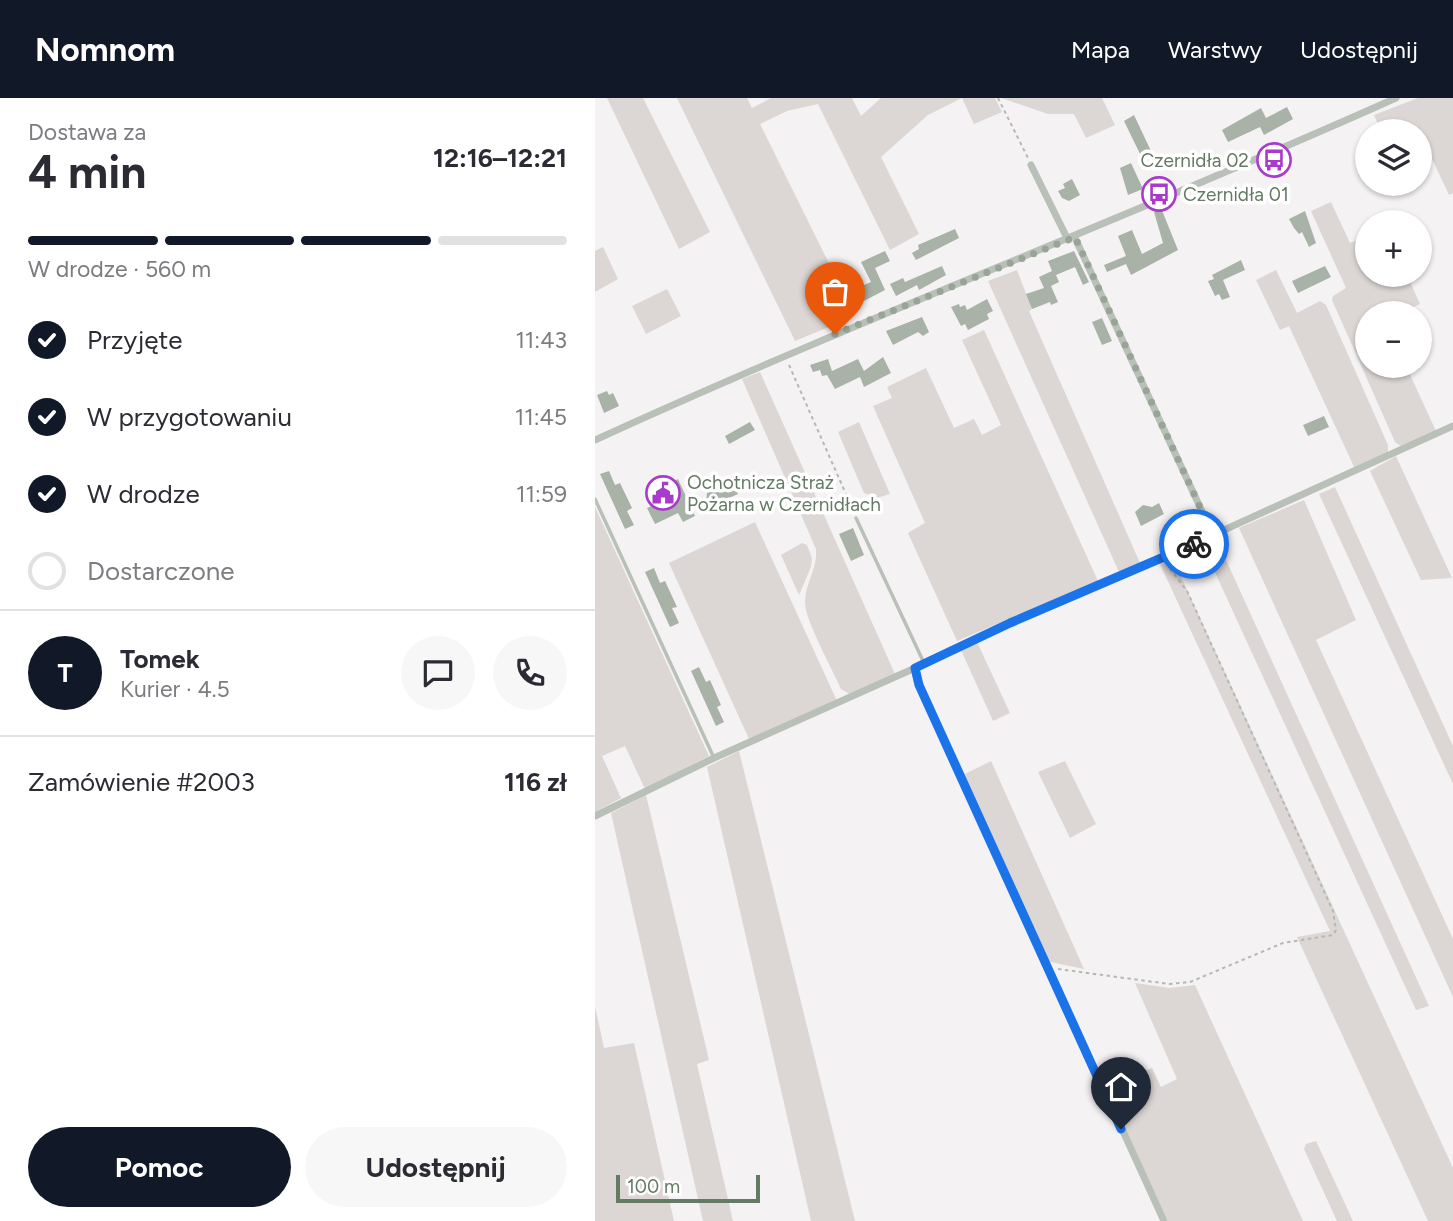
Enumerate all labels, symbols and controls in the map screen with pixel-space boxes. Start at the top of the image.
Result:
text: Nomnom [35,30,175,69]
text: Mapa [1071,35,1130,64]
text: Warstwy [1168,35,1262,64]
text: Udostępnij [1300,35,1418,64]
text: Dostawa za [28,118,146,146]
map controls [1355,119,1432,378]
button: layers [1355,119,1432,196]
bus stop icon: Czernidła 02 [1255,141,1293,179]
text: 12:16–12:21 [433,142,567,174]
text: 4 min [28,144,146,200]
place label: Czernidła 02 [1140,149,1249,172]
bus stop icon: Czernidła 01 [1140,175,1178,213]
place label: Czernidła 01 [1183,183,1289,206]
button: + [1355,210,1432,287]
text: W drodze · 560 m [28,255,211,283]
pin [805,262,865,334]
icon: bag [816,273,854,311]
button: − [1355,301,1432,378]
icon: check [28,321,66,359]
text: Przyjęte [87,324,182,356]
text: 11:43 [515,326,567,354]
icon: check [28,398,66,436]
text: W przygotowaniu [87,401,292,433]
text: 11:45 [515,403,567,431]
place label: Ochotnicza Straż Pożarna w Czernidłach [687,471,881,516]
public building icon: Ochotnicza Straż Pożarna w Czernidłach [644,474,682,512]
icon: check [28,475,66,513]
text: W drodze [87,478,200,510]
text: 11:59 [516,480,567,508]
courier [1159,509,1229,579]
icon: bike [1175,525,1213,563]
text: Dostarczone [87,555,235,587]
button: chat [401,636,475,710]
button: phone [493,636,567,710]
text: Tomek [120,643,200,675]
text: T [57,657,73,689]
text: Kurier · 4.5 [120,675,230,703]
text: Zamówienie #2003 [28,766,255,798]
text: 116 zł [504,766,567,798]
pin [1091,1057,1151,1129]
icon: home [1102,1068,1140,1106]
button: Pomoc [28,1127,291,1207]
button: Udostępnij [305,1127,567,1207]
scale bar [616,1172,759,1204]
text: 100 m [627,1175,680,1198]

